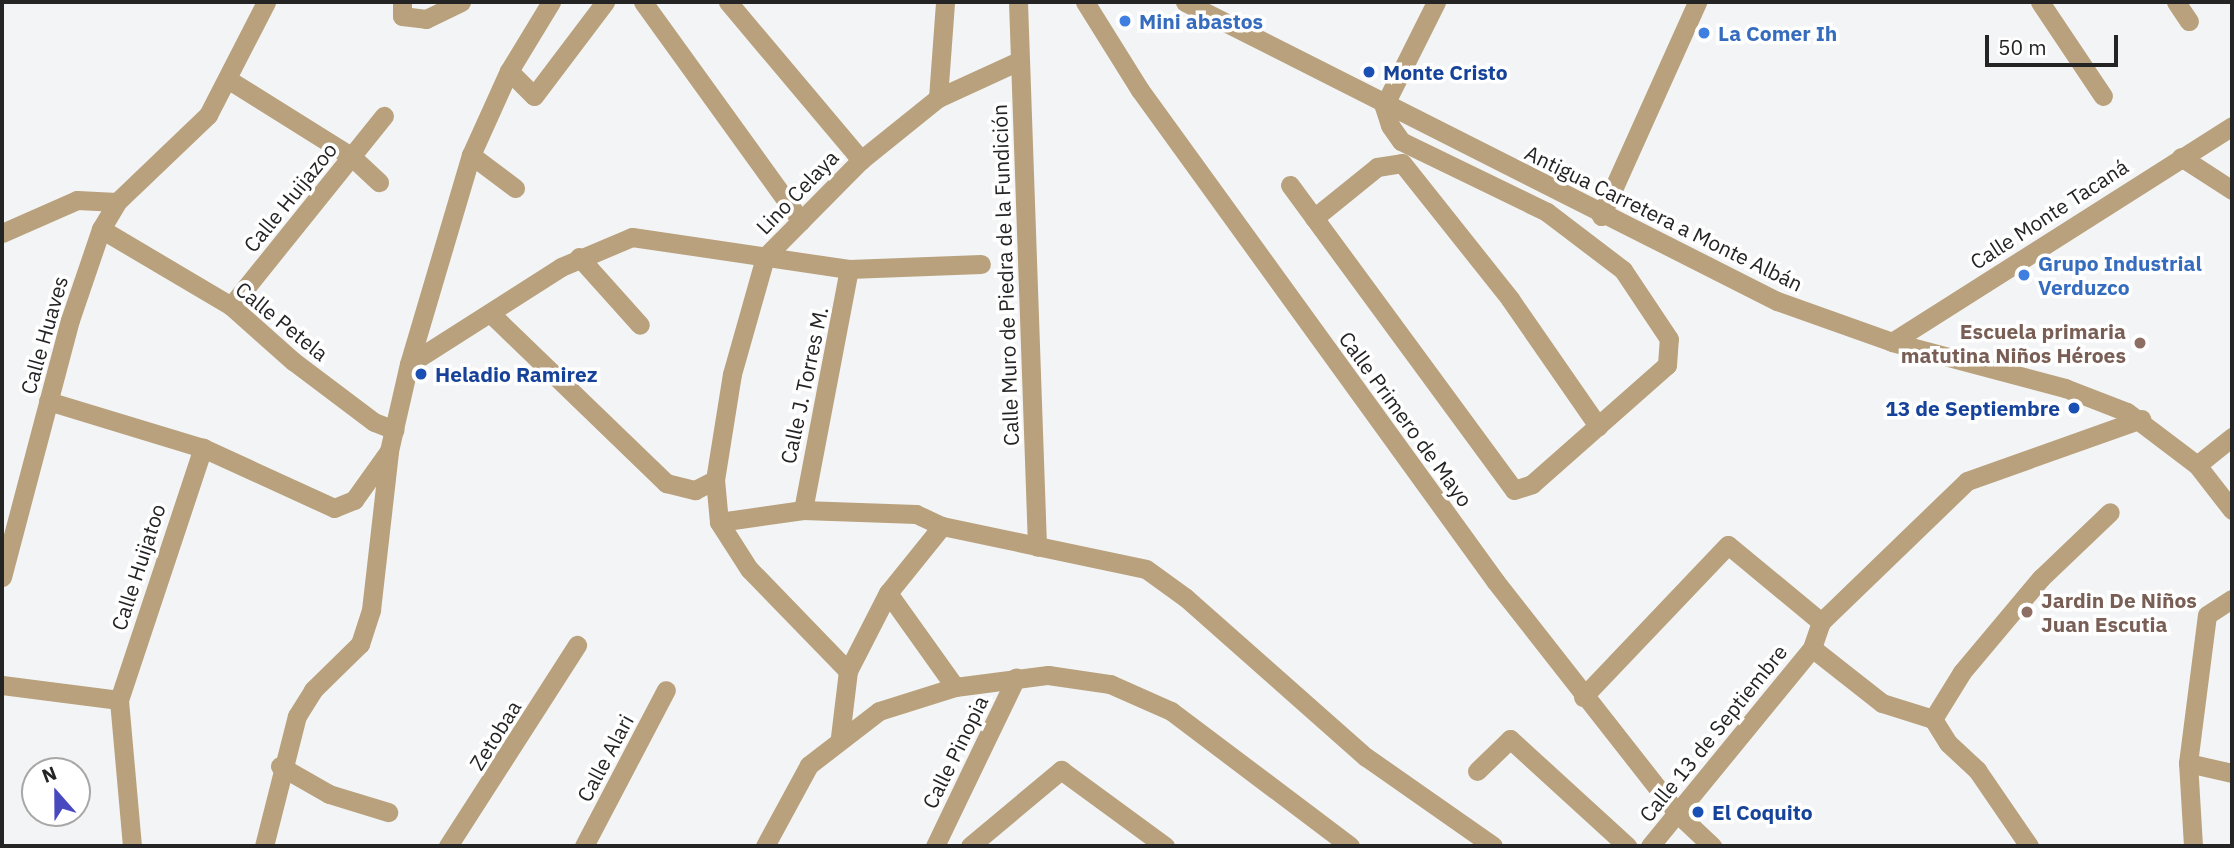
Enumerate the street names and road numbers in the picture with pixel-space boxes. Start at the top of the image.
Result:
street label: Calle Muro de Piedra de la Fundición [986,104,1024,446]
street label: Calle Huijazoo [238,137,342,257]
street label: Antigua Carretera a Monte Albán [1521,140,1807,296]
street label: Lino Celaya [751,145,843,239]
street label: Calle Monte Tacaná [1965,154,2133,274]
street label: Calle Huaves [15,273,73,397]
street label: Calle Petela [231,276,333,366]
street label: Calle J. Torres M. [775,304,833,466]
street label: Calle Primero de Mayo [1334,326,1478,512]
street label: Calle Huijatoo [106,501,170,633]
street label: Calle 13 de Septiembre [1634,639,1792,827]
street label: Calle Pinopia [917,691,993,813]
street label: Zetobaa [464,696,526,774]
street label: Calle Alari [571,710,639,806]

